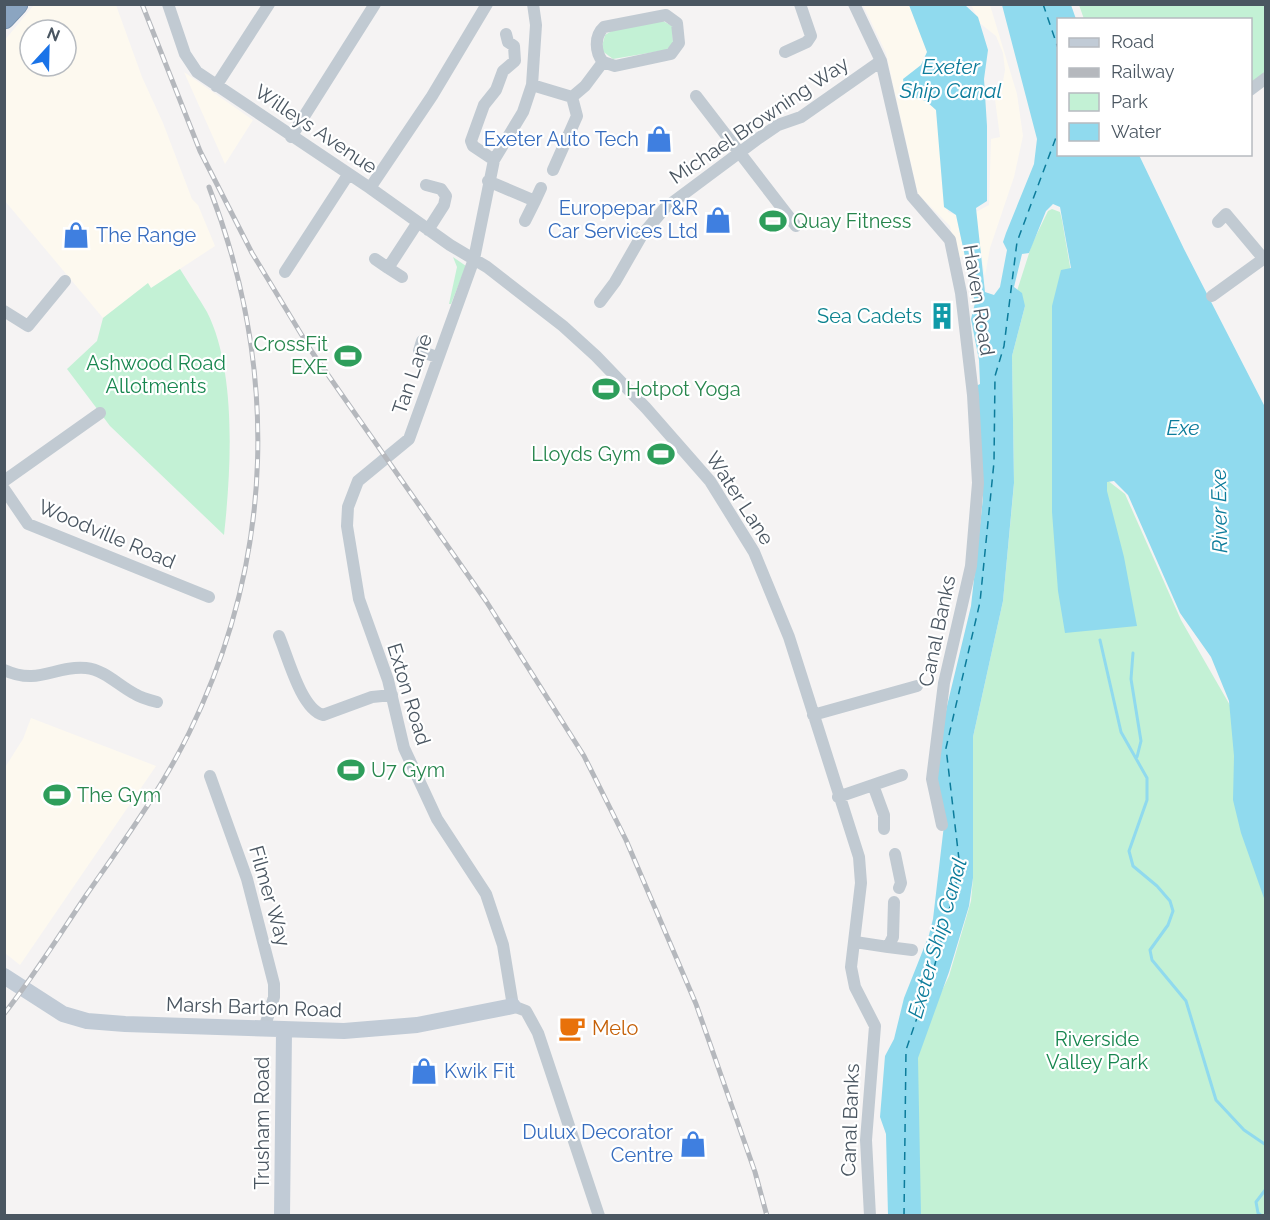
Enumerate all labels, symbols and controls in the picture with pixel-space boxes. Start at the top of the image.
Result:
north arrow [18,18,78,78]
legend [1057,18,1252,156]
text: N [44,23,63,46]
text: Road [1111,31,1154,52]
street label: Michael Browning Way [665,51,853,189]
water label: Exeter Ship Canal [899,54,1002,103]
text: Railway [1111,61,1175,82]
street label: Willeys Avenue [250,79,382,179]
text: Park [1111,91,1148,112]
text: Water [1111,121,1162,142]
shop icon: Exeter Auto Tech [644,124,674,154]
place label: Exeter Auto Tech [484,127,639,151]
place label: Europepar T&R Car Services Ltd [548,196,698,243]
shop icon: Europepar T&R Car Services Ltd [703,205,733,235]
sports icon: Quay Fitness [758,206,788,236]
place label: Quay Fitness [793,209,911,233]
shop icon: The Range [61,220,91,250]
place label: The Range [96,223,197,247]
street label: Haven Road [958,243,1000,357]
building icon: Sea Cadets [927,301,957,331]
place label: Sea Cadets [817,304,922,328]
street label: Tan Lane [387,330,437,417]
place label: CrossFit EXE [254,332,328,379]
sports icon: CrossFit EXE [333,341,363,371]
park label: Ashwood Road Allotments [86,351,226,398]
sports icon: Hotpot Yoga [591,374,621,404]
place label: Hotpot Yoga [626,377,741,401]
water label: Exe [1166,415,1200,440]
sports icon: Lloyds Gym [646,439,676,469]
place label: Lloyds Gym [531,442,641,466]
street label: Water Lane [701,447,779,549]
water label: River Exe [1206,469,1232,553]
street label: Woodville Road [35,494,179,574]
street label: Canal Banks [913,573,961,689]
street label: Exton Road [382,640,436,748]
sports icon: U7 Gym [336,755,366,785]
place label: U7 Gym [371,758,445,782]
sports icon: The Gym [42,780,72,810]
place label: The Gym [77,783,161,807]
street label: Filmer Way [244,843,296,949]
water label: Exeter Ship Canal [902,855,972,1021]
street label: Marsh Barton Road [166,992,342,1022]
cafe icon: Melo [557,1013,587,1043]
place label: Melo [592,1016,639,1040]
park label: Riverside Valley Park [1046,1027,1148,1074]
shop icon: Kwik Fit [409,1056,439,1086]
street label: Trusham Road [250,1057,274,1189]
place label: Kwik Fit [444,1059,516,1083]
street label: Canal Banks [836,1063,864,1177]
place label: Dulux Decorator Centre [522,1120,673,1167]
shop icon: Dulux Decorator Centre [678,1129,708,1159]

